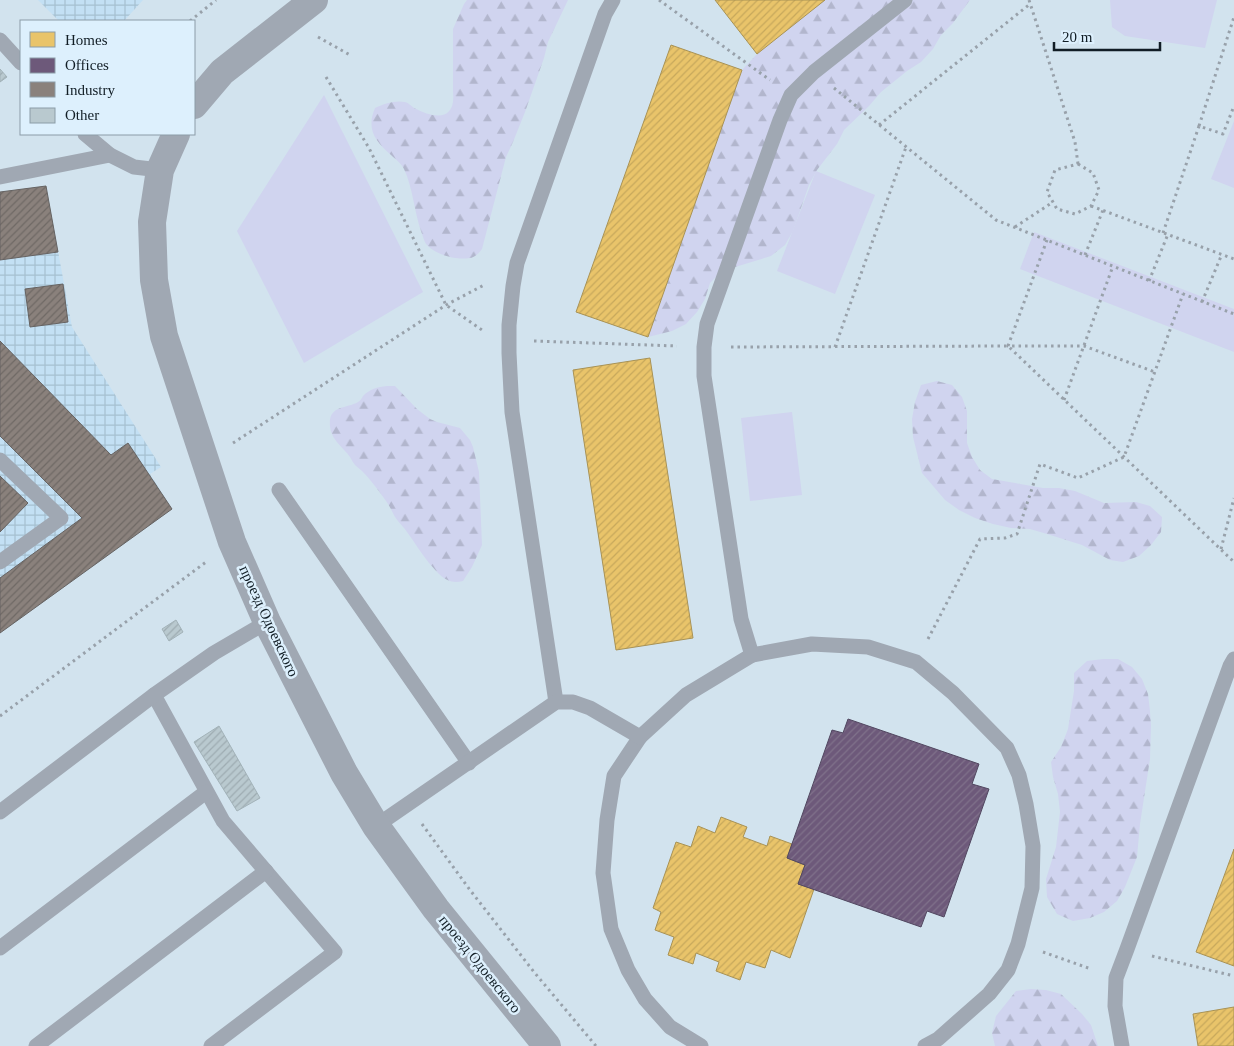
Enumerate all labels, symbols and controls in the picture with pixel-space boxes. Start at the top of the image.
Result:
legend [20,20,195,135]
scale bar [1054,20,1160,52]
text: 20 m [1062,29,1093,45]
text: Homes [65,32,108,48]
text: Offices [65,57,109,73]
text: Industry [65,82,115,98]
text: Other [65,107,99,123]
street label: проезд Одоевского [236,563,302,679]
street label: проезд Одоевского [436,912,524,1016]

